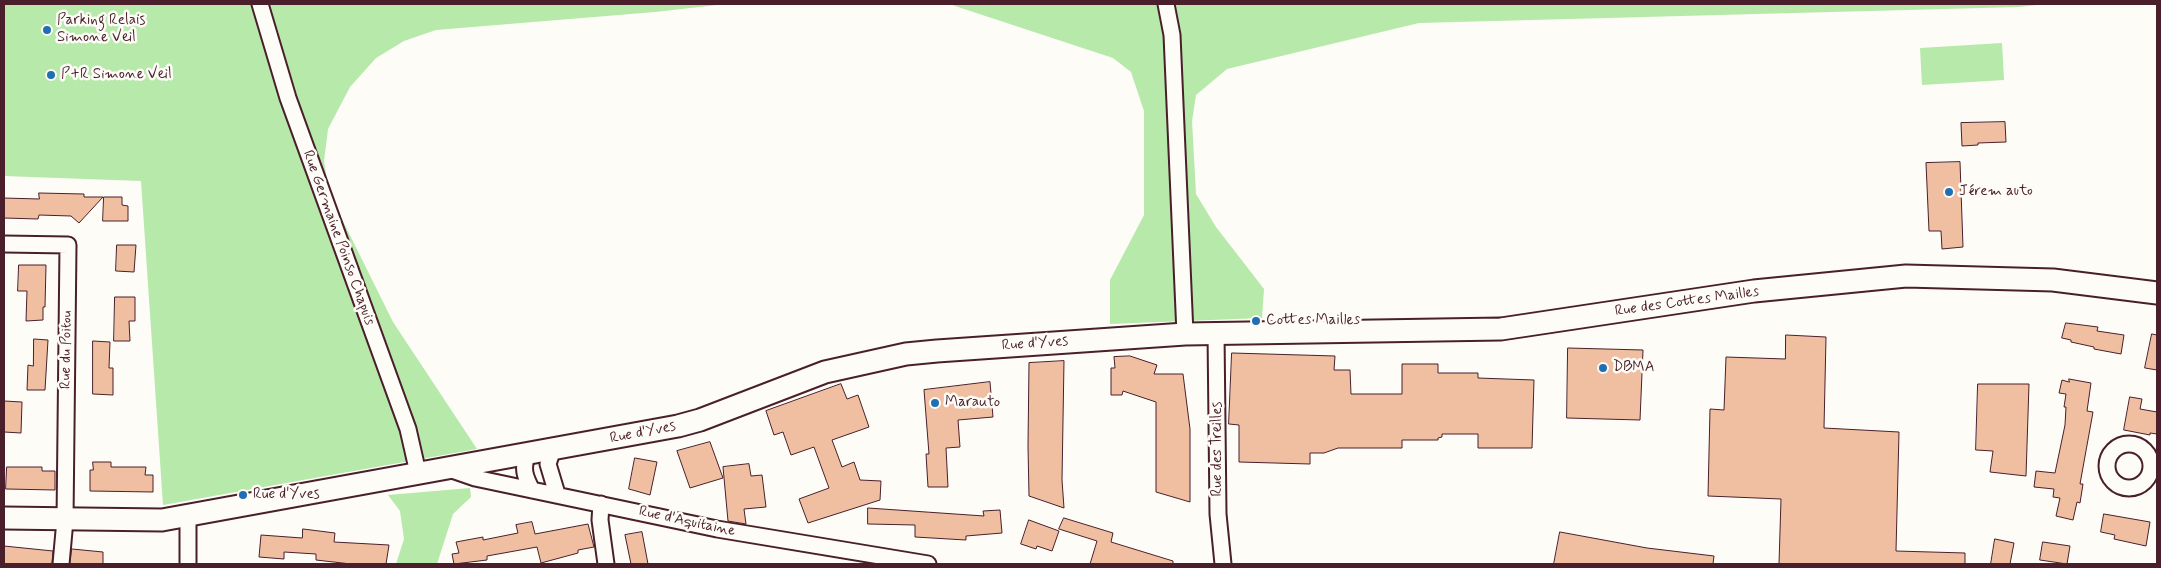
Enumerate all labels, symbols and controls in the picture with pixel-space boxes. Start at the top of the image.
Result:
place label: Parking Relais Simone Veil [57,12,145,47]
marker: Parking Relais Simone Veil [41,24,53,36]
place label: P+R Simone Veil [61,66,172,84]
marker: P+R Simone Veil [45,69,57,81]
street label: Rue Germaine Poinso Chapuis [298,148,378,328]
place label: Jérem auto [1959,183,2033,201]
marker: Jérem auto [1943,186,1955,198]
street label: Rue des Cottes Mailles [1614,283,1760,321]
street label: Rue du Poitou [57,311,77,389]
place label: Cottes Mailles [1266,312,1360,330]
marker: Cottes Mailles [1250,315,1262,327]
street label: Rue d'Yves [1001,333,1069,355]
place label: DBMA [1613,359,1655,377]
marker: DBMA [1597,362,1609,374]
place label: Marauto [945,394,1000,412]
marker: Marauto [929,397,941,409]
street label: Rue des Treilles [1209,402,1227,496]
street label: Rue d'Yves [609,418,677,448]
place label: Rue d'Yves [253,486,320,504]
marker: Rue d'Yves [237,489,249,501]
street label: Rue d'Aquitaine [637,503,737,541]

